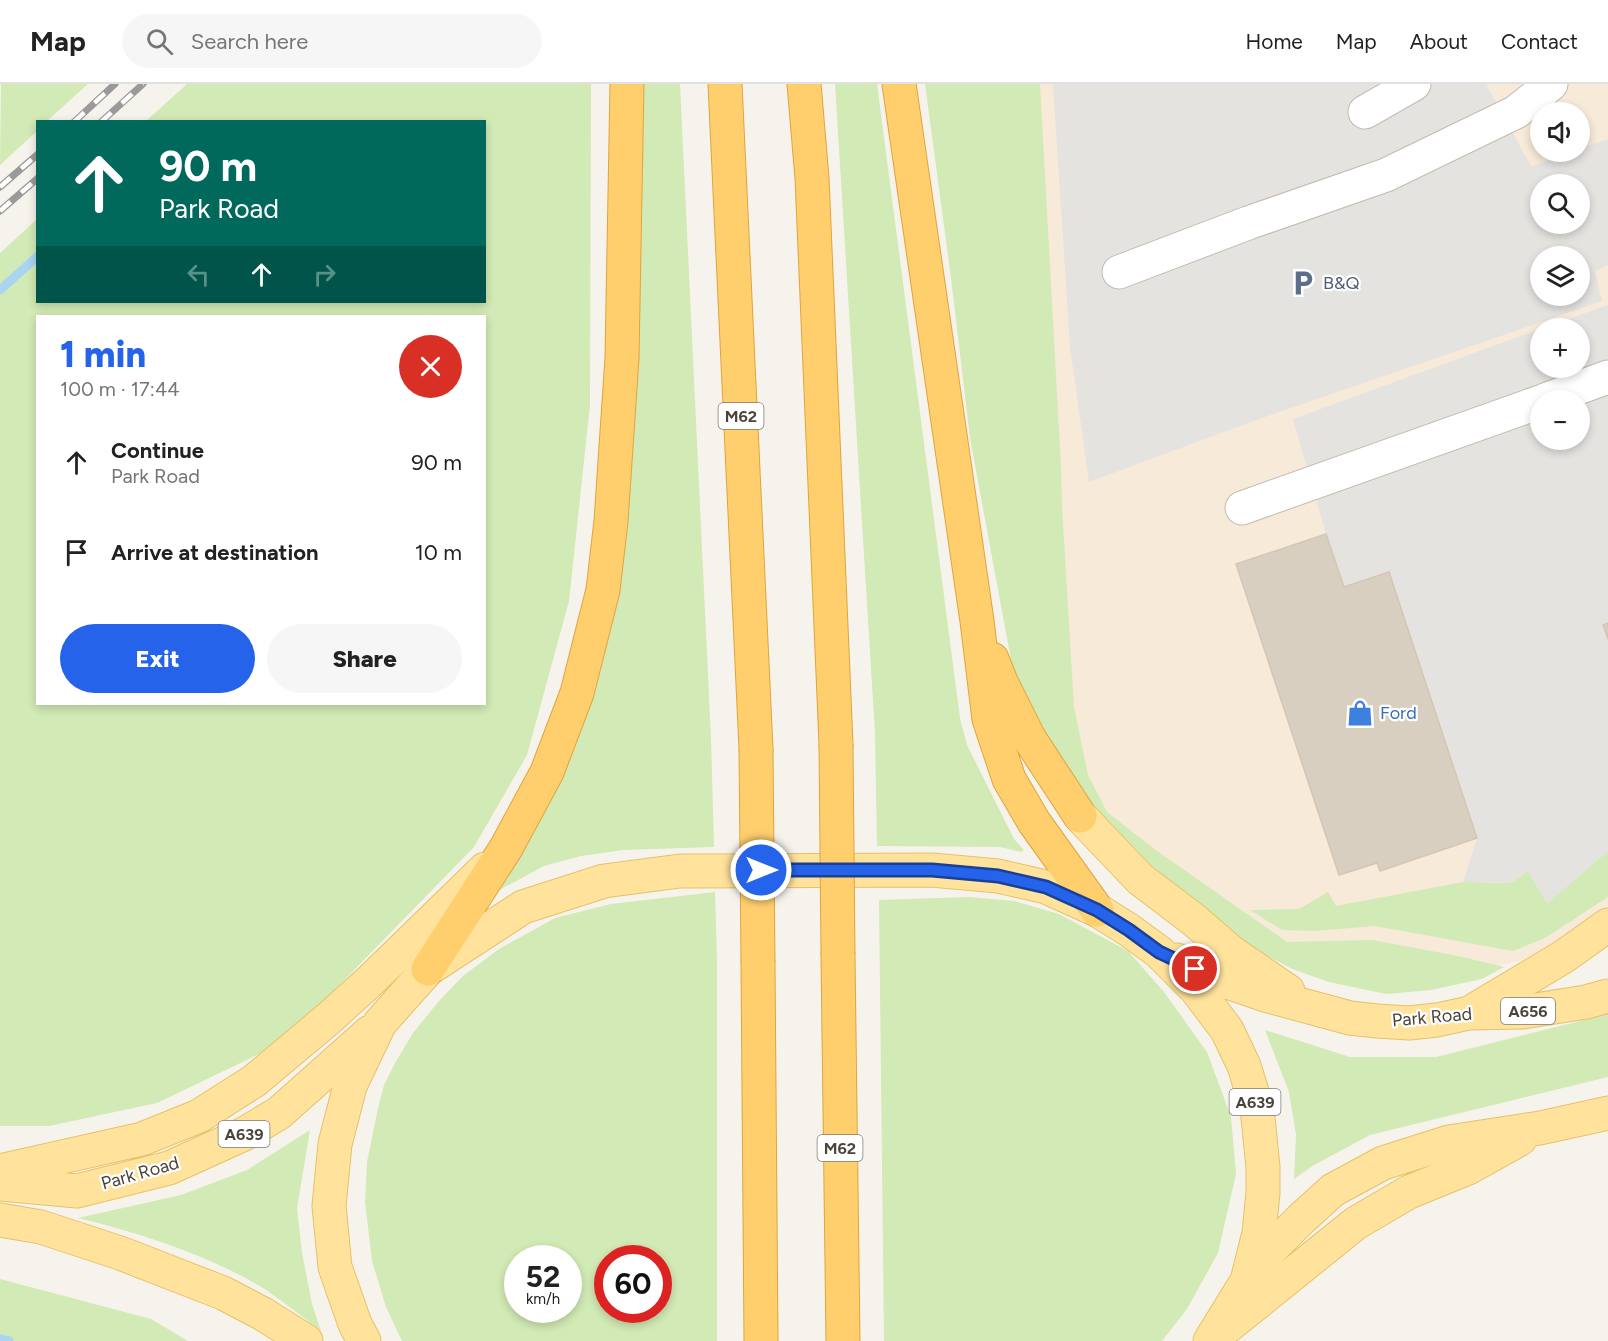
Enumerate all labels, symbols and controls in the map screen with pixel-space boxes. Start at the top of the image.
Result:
search box [122,14,542,68]
text: Map [30,24,86,58]
icon: search [143,25,176,58]
text: Search here [191,28,308,55]
text: Home [1246,29,1303,54]
text: Map [1336,29,1377,54]
text: About [1410,29,1468,54]
text: Contact [1501,29,1578,54]
map controls [1530,102,1590,450]
button: sound [1530,102,1590,162]
text: 90 m [159,141,257,192]
icon: ahead [60,144,138,222]
button: search [1530,174,1590,234]
text: Park Road [159,192,279,225]
button: layers [1530,246,1590,306]
icon: left [182,258,215,291]
icon: ahead [245,258,278,291]
icon: right [308,258,341,291]
parking icon: B&Q [1288,268,1318,298]
place label: B&Q [1323,272,1360,294]
button: + [1530,318,1590,378]
text: 1 min [60,333,146,376]
button: close [399,335,462,398]
text: 100 m · 17:44 [60,377,180,401]
button: − [1530,390,1590,450]
road number: M62 [718,403,764,429]
text: Continue [111,437,204,464]
icon: ahead [60,446,93,479]
text: 90 m [411,449,462,476]
text: Park Road [111,464,200,488]
icon: arrive [60,536,93,569]
text: Arrive at destination [111,539,319,566]
text: 10 m [415,539,462,566]
button: Exit [60,624,255,693]
button: Share [267,624,462,693]
shop icon: Ford [1345,698,1375,728]
place label: Ford [1380,702,1417,724]
position arrow [729,838,793,902]
pin [1169,943,1220,994]
icon: arrive [1178,952,1211,985]
road number: A656 [1501,998,1555,1024]
street label: Park Road [1391,1003,1473,1031]
road number: A639 [1230,1089,1280,1115]
road number: A639 [218,1121,270,1147]
road number: M62 [818,1135,862,1161]
street label: Park Road [98,1151,182,1195]
speed limit sign: 60 [594,1245,672,1323]
text: 52 [526,1258,560,1295]
text: km/h [526,1290,560,1308]

